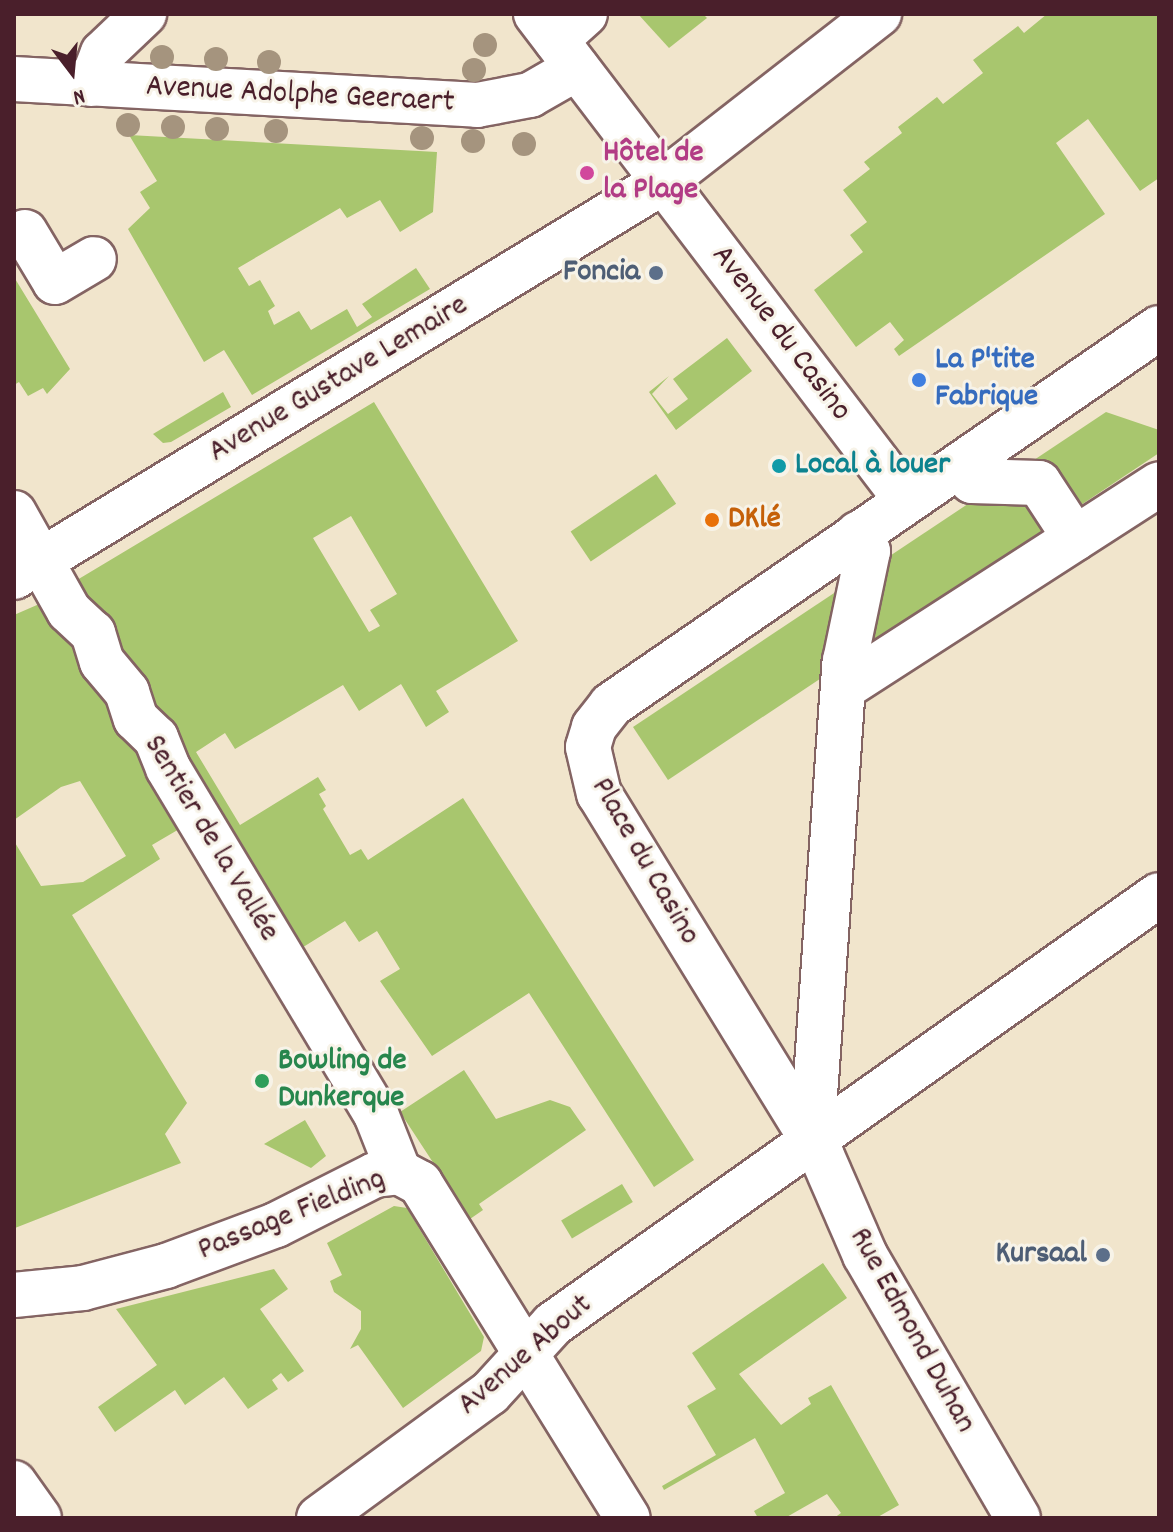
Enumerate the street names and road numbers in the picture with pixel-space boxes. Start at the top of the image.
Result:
street label: Avenue Adolphe Geeraert [145,69,455,123]
street label: Avenue du Casino [701,239,859,429]
street label: Avenue Gustave Lemaire [202,287,476,473]
street label: Sentier de la Vallée [133,729,287,949]
street label: Place du Casino [581,772,707,952]
street label: Passage Fielding [193,1161,391,1271]
street label: Rue Edmond Duhan [839,1222,983,1440]
street label: Avenue About [451,1287,601,1425]

